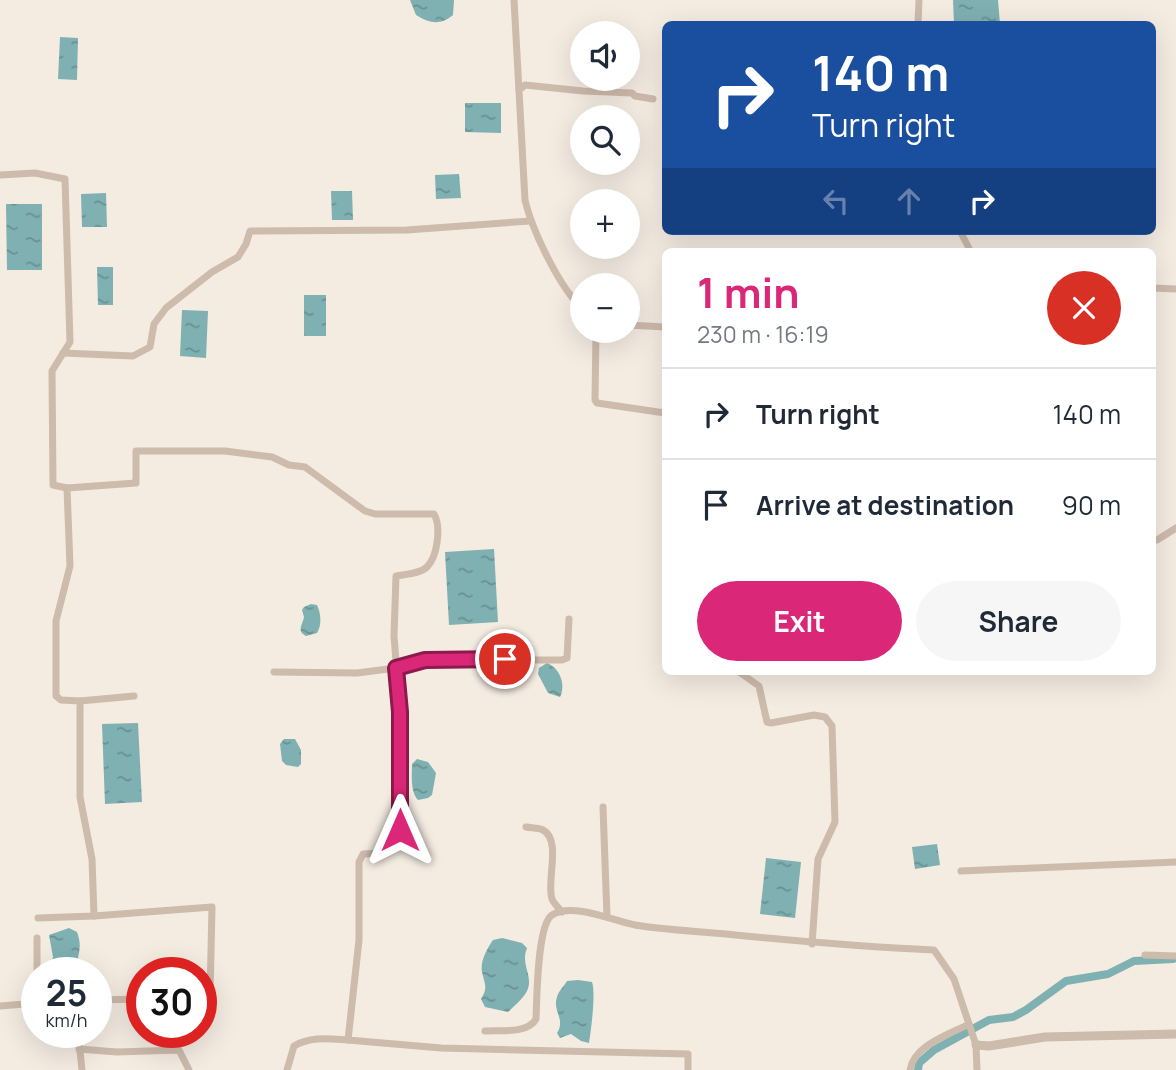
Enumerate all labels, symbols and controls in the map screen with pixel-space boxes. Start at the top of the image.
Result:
map controls [570,21,640,343]
button: sound [570,21,640,91]
text: 140 m [812,39,949,106]
icon: right [697,49,788,140]
text: Turn right [812,103,955,147]
button: search [570,105,640,175]
icon: left [817,182,855,220]
icon: ahead [890,182,928,220]
icon: right [963,182,1001,220]
button: + [570,189,640,259]
text: 1 min [697,263,800,321]
button: close [1047,271,1121,345]
button: − [570,273,640,343]
text: 230 m · 16:19 [697,318,829,350]
icon: right [697,395,735,433]
text: Turn right [756,396,880,432]
text: 140 m [1052,396,1121,432]
icon: arrive [697,486,735,524]
text: Arrive at destination [756,487,1014,523]
text: 90 m [1062,487,1121,523]
button: Exit [697,581,902,661]
button: Share [916,581,1121,661]
pin [475,629,535,689]
icon: arrive [486,640,524,678]
position arrow [363,793,437,867]
speed limit sign: 30 [126,957,217,1048]
text: 25 [46,969,87,1017]
text: km/h [46,1008,87,1032]

